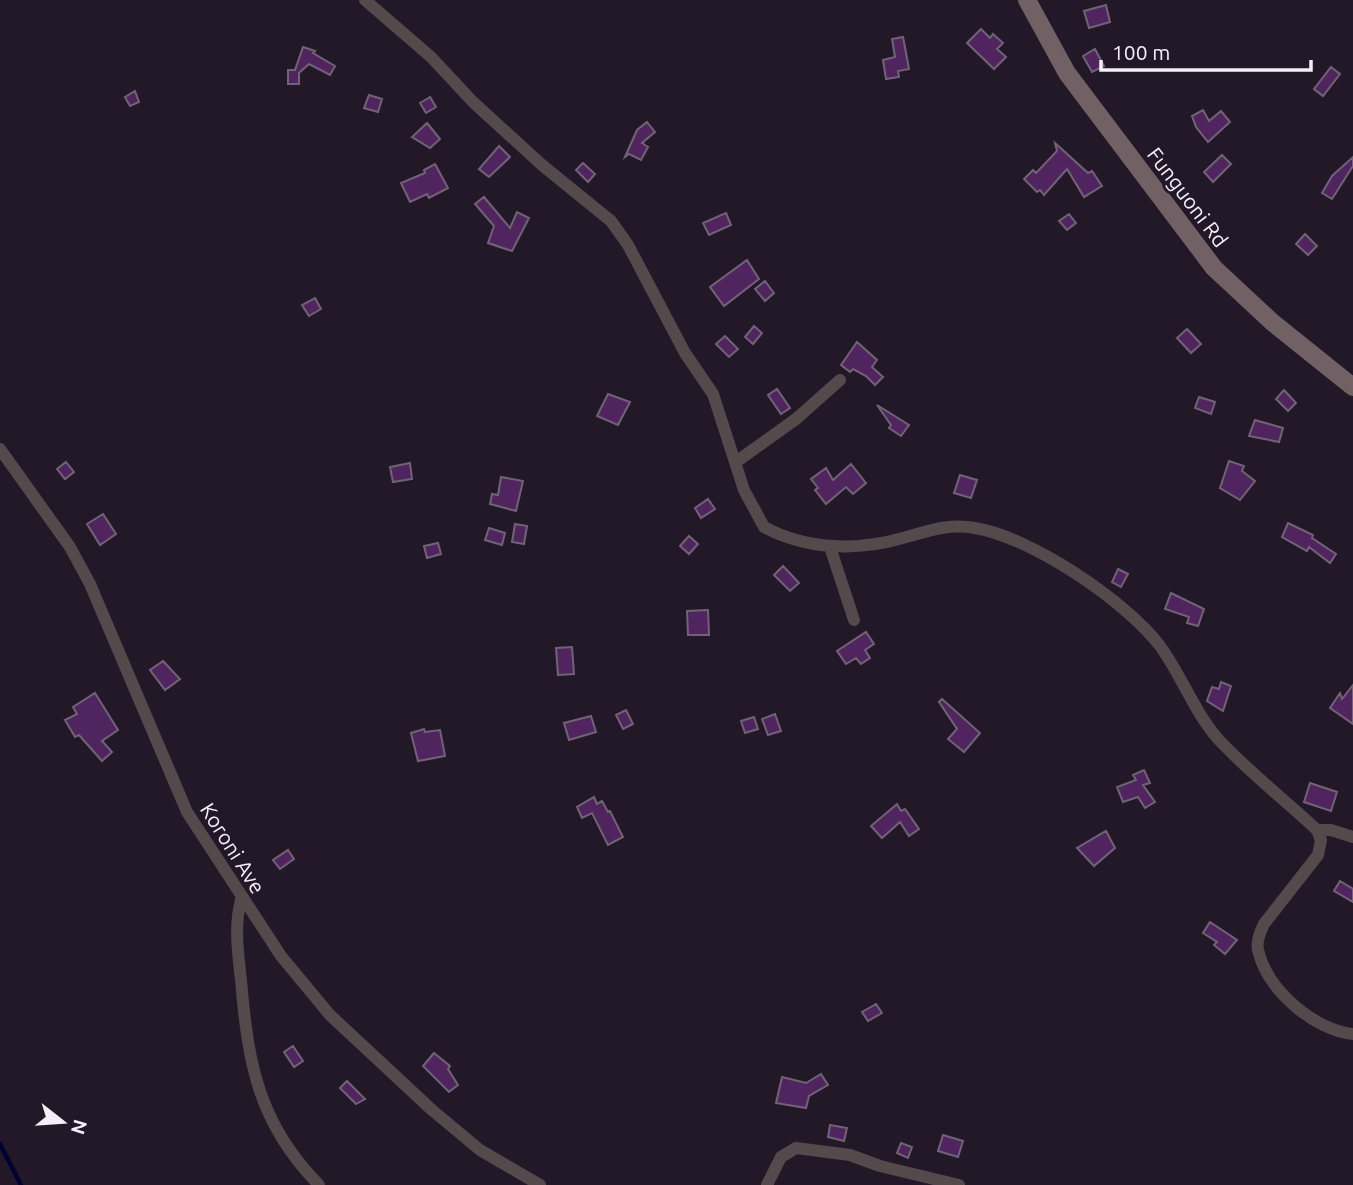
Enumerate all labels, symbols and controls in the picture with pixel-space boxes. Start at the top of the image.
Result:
scale bar [1101,28,1311,72]
text: 100 m [1112,40,1170,64]
street label: Funguoni Rd [1143,143,1233,251]
street label: Koroni Ave [196,798,270,898]
north arrow [28,1087,98,1157]
text: N [67,1117,92,1137]

